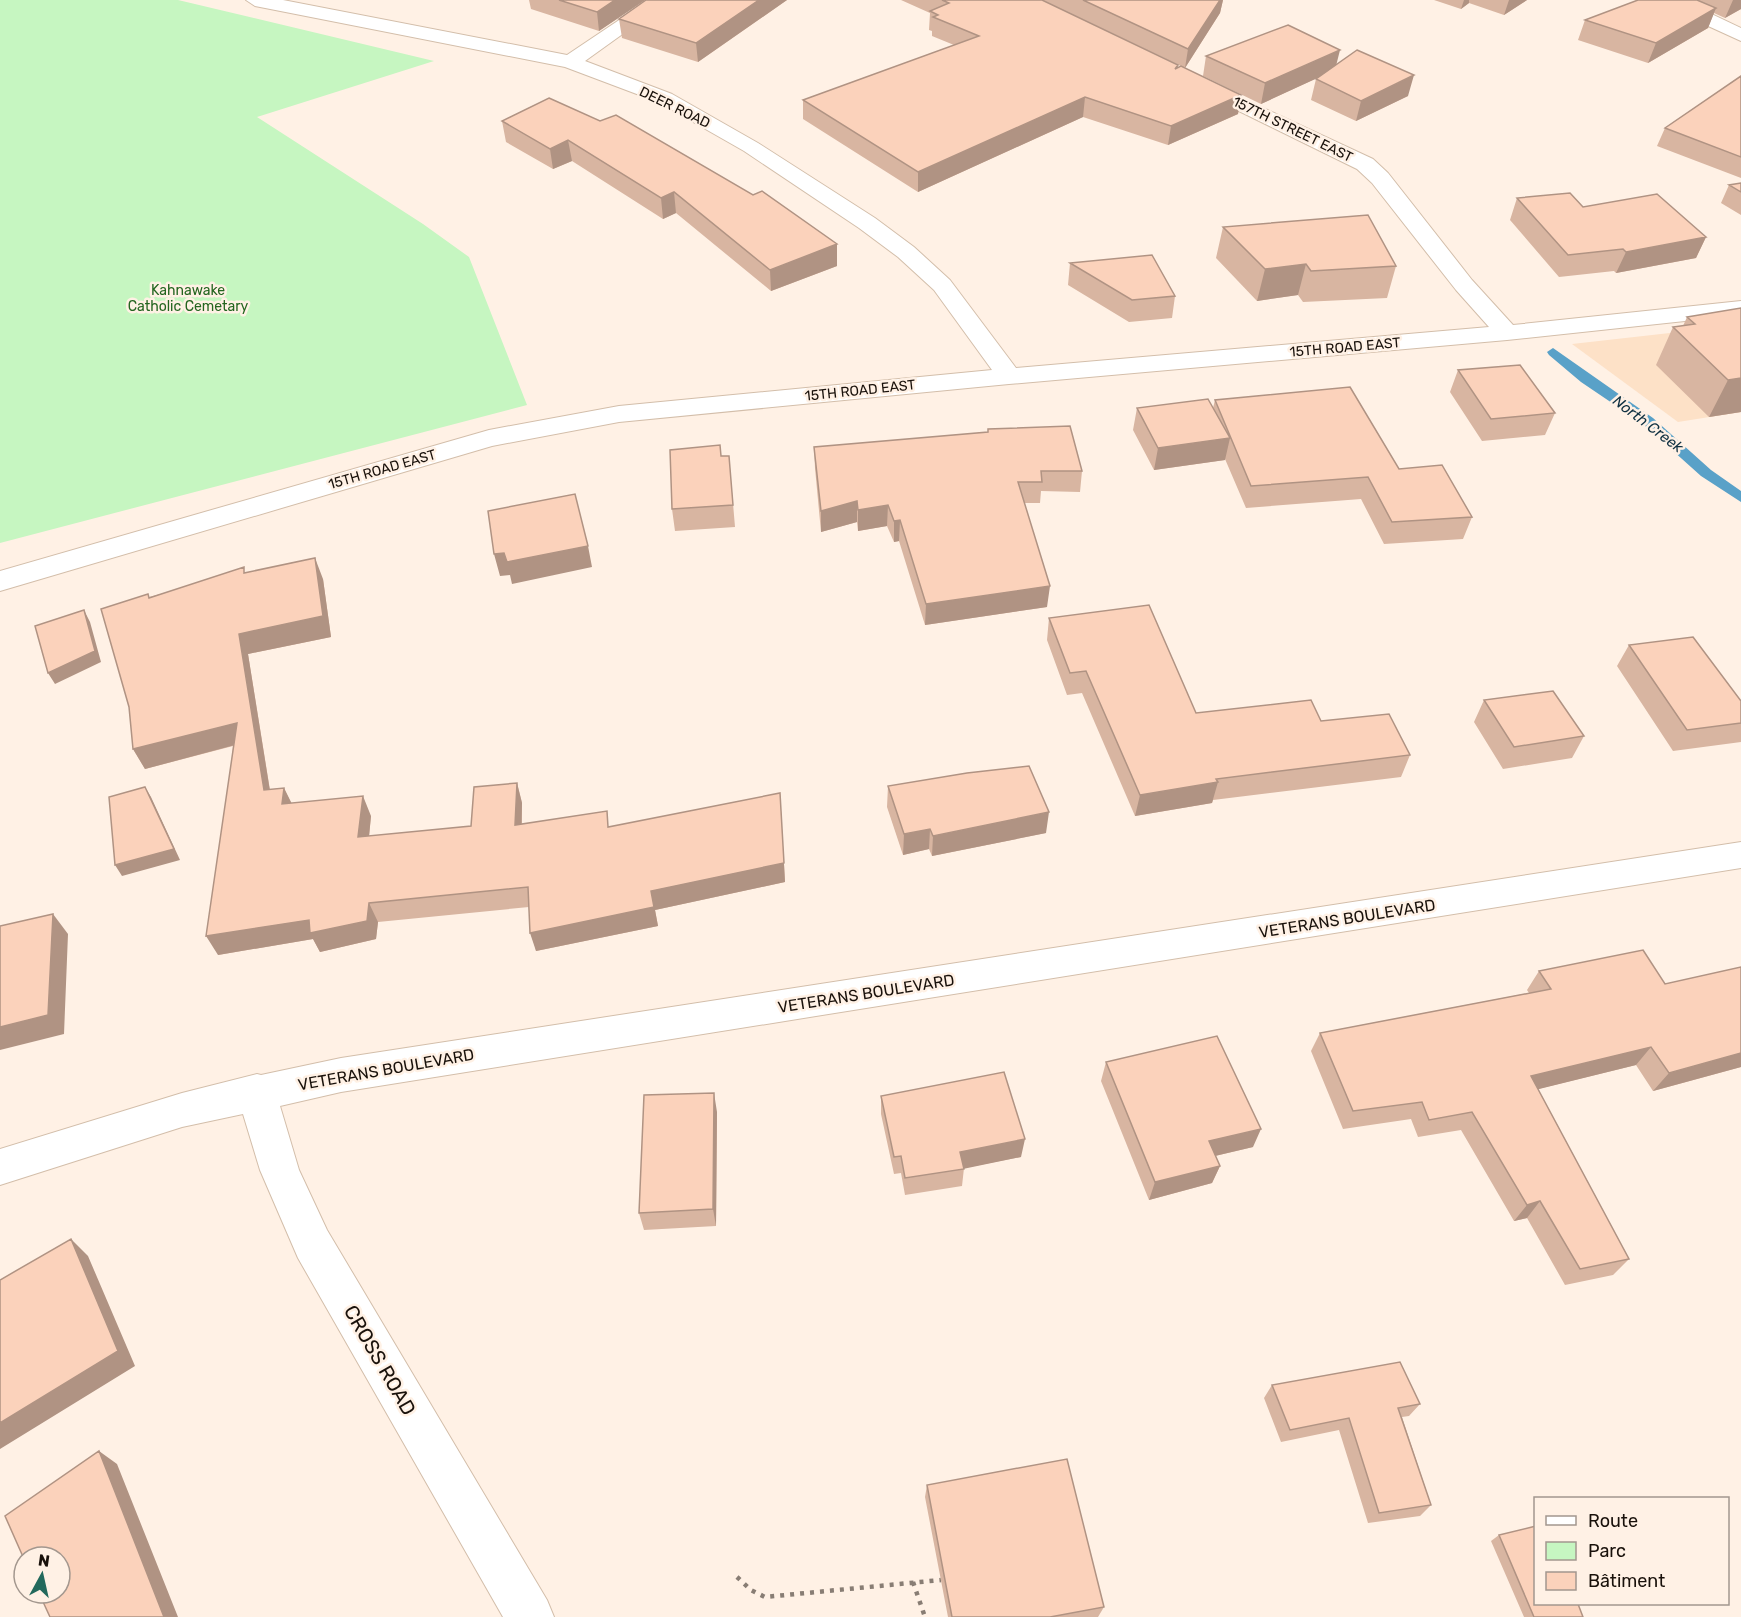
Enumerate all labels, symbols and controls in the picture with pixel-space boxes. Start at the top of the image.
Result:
street label: DEER ROAD [637,83,713,132]
street label: 157TH STREET EAST [1230,93,1356,166]
park label: Kahnawake Catholic Cemetary [128,282,249,315]
street label: 15TH ROAD EAST [1289,334,1401,361]
street label: 15TH ROAD EAST [804,376,916,405]
water label: North Creek [1609,392,1687,456]
street label: 15TH ROAD EAST [326,446,438,493]
street label: VETERANS BOULEVARD [1257,895,1437,942]
street label: VETERANS BOULEVARD [776,970,956,1017]
street label: VETERANS BOULEVARD [297,1045,476,1094]
street label: CROSS ROAD [339,1301,421,1419]
legend [1534,1497,1729,1605]
text: Route [1588,1510,1638,1532]
text: Parc [1588,1540,1626,1562]
north arrow [12,1545,72,1605]
text: N [37,1550,51,1571]
text: Bâtiment [1588,1570,1665,1592]

